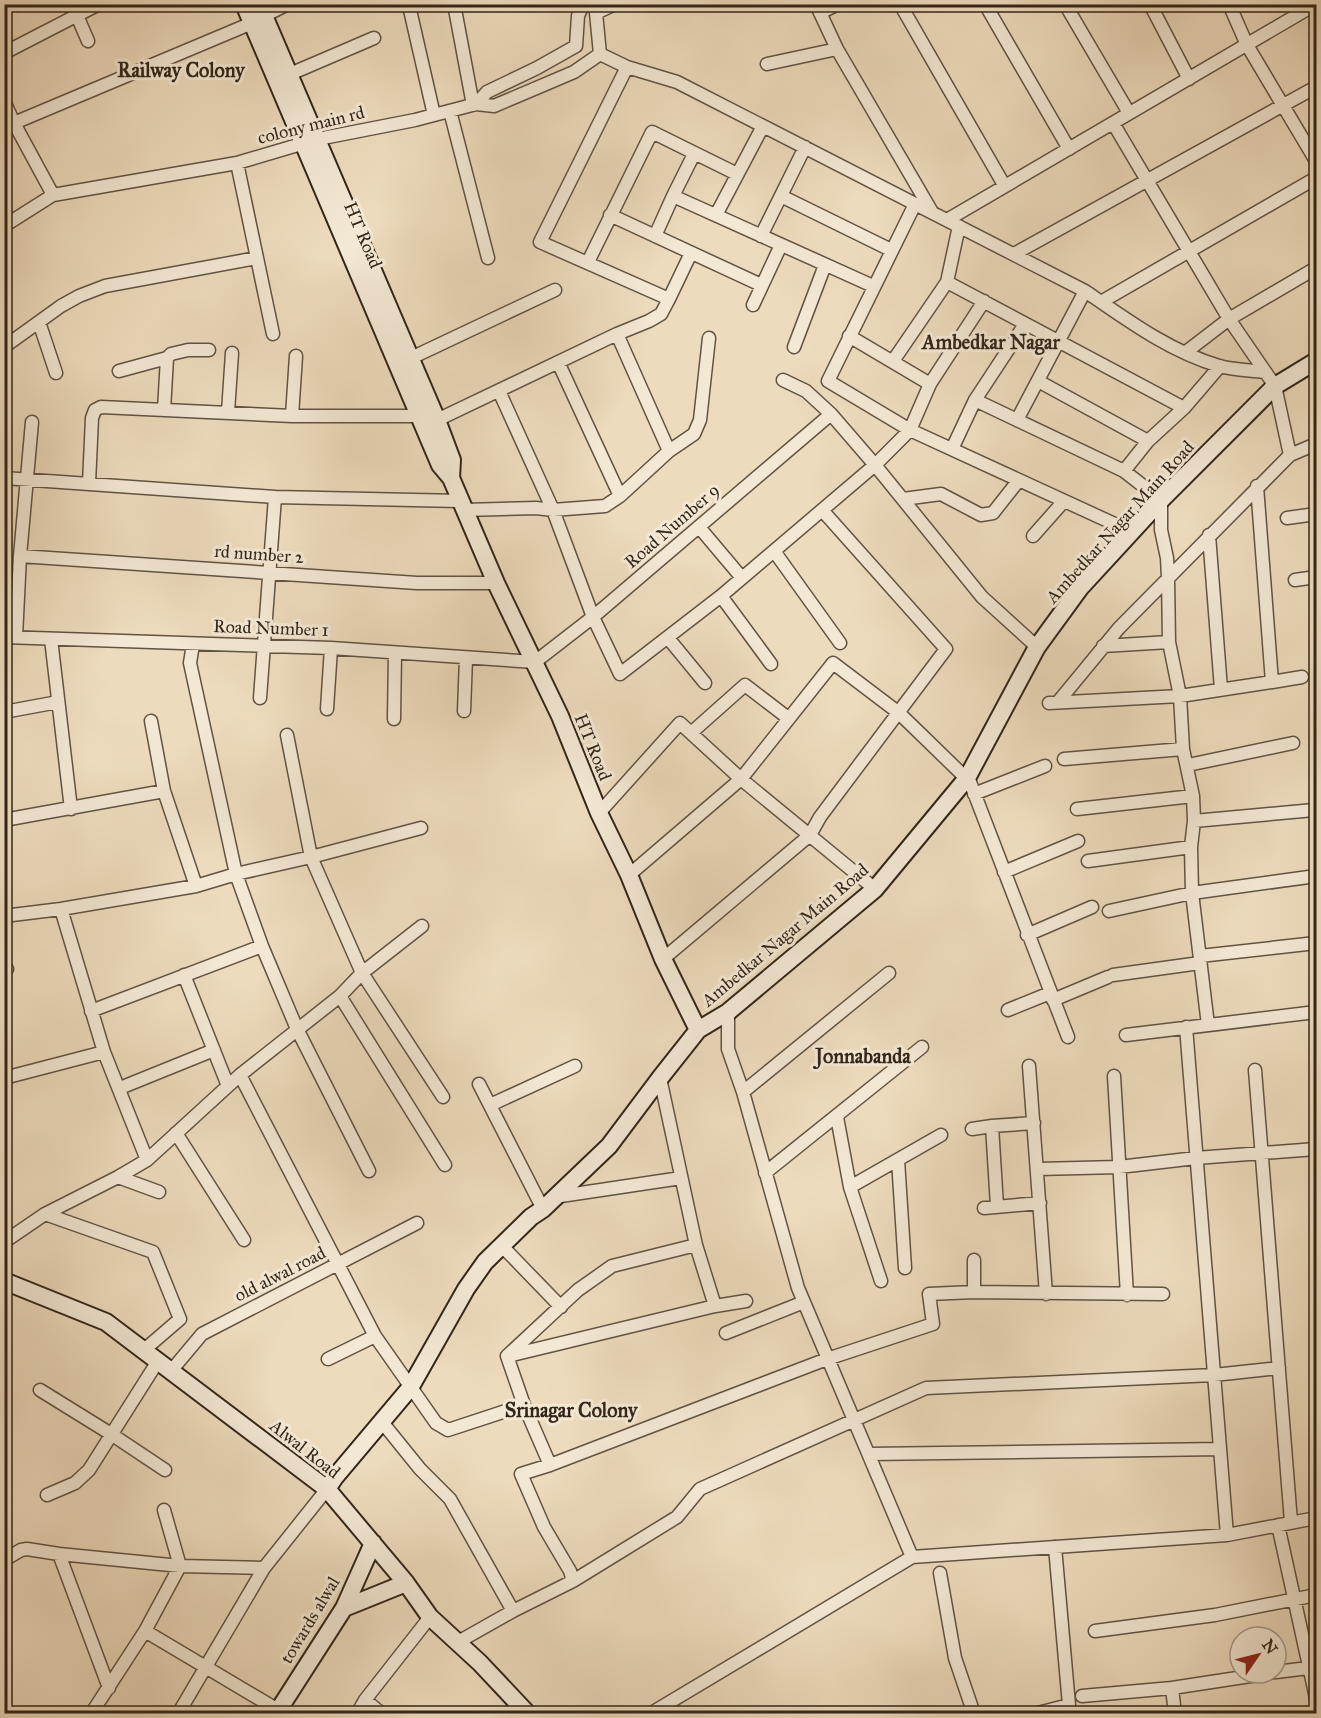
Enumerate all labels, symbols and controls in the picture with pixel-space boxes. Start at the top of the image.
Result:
district label: Railway Colony [117,58,246,83]
street label: colony main rd [255,101,367,149]
street label: HT Road [339,198,387,272]
district label: Ambedkar Nagar [920,330,1061,355]
street label: Ambedkar Nagar Main Road [1041,436,1200,609]
street label: Road Number 9 [620,479,724,573]
street label: rd number 2 [214,540,305,568]
street label: Road Number 1 [213,615,329,641]
street label: HT Road [570,710,616,784]
street label: Ambedkar Nagar Main Road [696,859,874,1013]
district label: Jonnabanda [812,1044,911,1070]
street label: old alwal road [231,1242,329,1306]
district label: Srinagar Colony [505,1398,639,1423]
street label: Alwal Road [265,1414,345,1483]
street label: towards alwal [275,1572,345,1667]
north arrow [1228,1625,1288,1685]
text: N [1258,1636,1282,1658]

